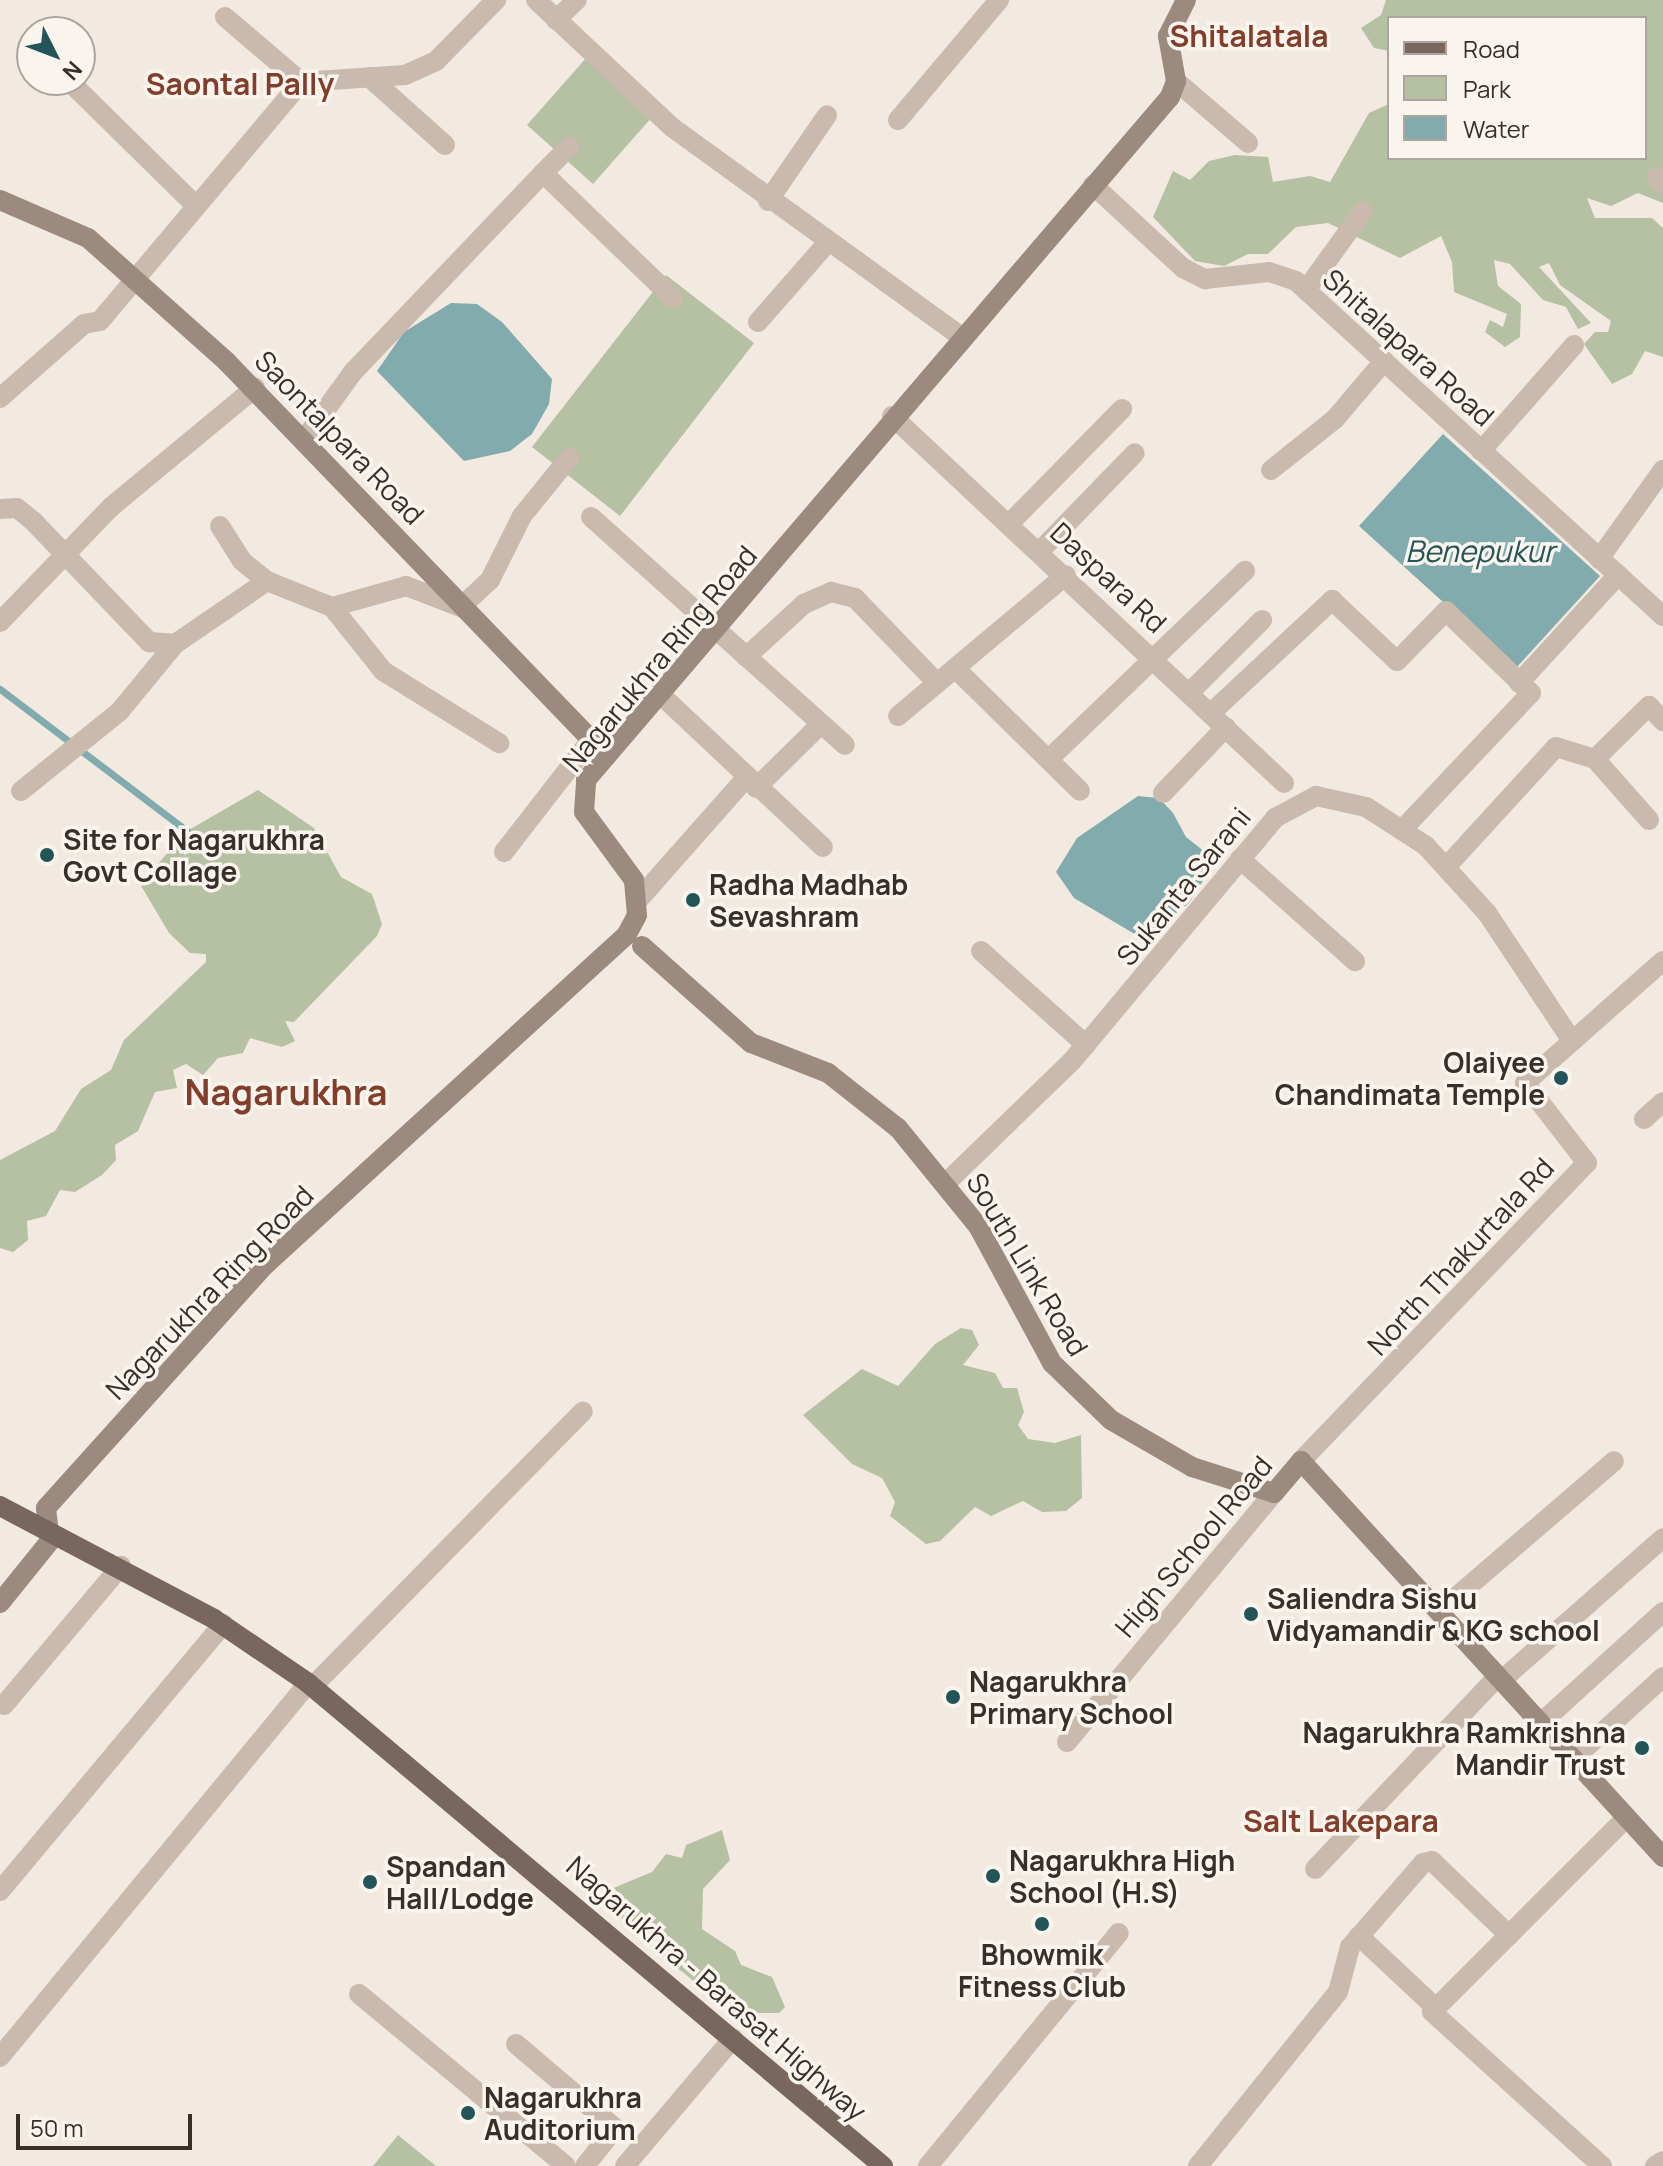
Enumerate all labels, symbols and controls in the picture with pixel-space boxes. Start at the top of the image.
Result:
north arrow [16,16,96,96]
legend [1387,16,1647,160]
district label: Shitalatala [1170,18,1328,54]
text: Road [1463,32,1520,65]
text: N [56,55,89,87]
district label: Saontal Pally [146,66,334,102]
text: Park [1463,72,1511,105]
text: Water [1463,112,1530,145]
street label: Shitalapara Road [1317,261,1501,433]
street label: Saontalpara Road [249,343,431,531]
street label: Daspara Rd [1044,515,1174,639]
water label: Benepukur [1405,533,1555,569]
street label: Nagarukhra Ring Road [555,538,763,778]
street label: Sukanta Sarani [1109,800,1257,972]
place label: Site for Nagarukhra Govt Collage [63,822,325,888]
marker: Site for Nagarukhra Govt Collage [38,846,56,864]
place label: Radha Madhab Sevashram [709,867,908,933]
marker: Radha Madhab Sevashram [684,891,702,909]
place label: Olaiyee Chandimata Temple [1275,1045,1545,1111]
marker: Olaiyee Chandimata Temple [1552,1069,1570,1087]
district label: Nagarukhra [185,1070,387,1114]
street label: North Thakurtala Rd [1360,1150,1560,1362]
street label: South Link Road [960,1167,1096,1361]
street label: Nagarukhra Ring Road [98,1178,320,1406]
street label: High School Road [1108,1449,1278,1643]
place label: Saliendra Sishu Vidyamandir & KG school [1267,1581,1600,1647]
marker: Saliendra Sishu Vidyamandir & KG school [1242,1605,1260,1623]
place label: Nagarukhra Primary School [969,1664,1174,1730]
marker: Nagarukhra Primary School [944,1688,962,1706]
place label: Nagarukhra Ramkrishna Mandir Trust [1302,1715,1626,1781]
marker: Nagarukhra Ramkrishna Mandir Trust [1633,1739,1651,1757]
district label: Salt Lakepara [1243,1803,1439,1839]
place label: Nagarukhra High School (H.S) [1009,1843,1235,1909]
place label: Spandan Hall/Lodge [386,1849,534,1915]
street label: Nagarukhra - Barasat Highway [560,1849,874,2127]
marker: Nagarukhra High School (H.S) [984,1867,1002,1885]
marker: Spandan Hall/Lodge [361,1873,379,1891]
marker: Bhowmik Fitness Club [1033,1915,1051,1933]
place label: Bhowmik Fitness Club [958,1937,1126,2003]
place label: Nagarukhra Auditorium [484,2080,642,2146]
scale bar [20,2098,196,2148]
marker: Nagarukhra Auditorium [459,2104,477,2122]
text: 50 m [30,2111,84,2144]

